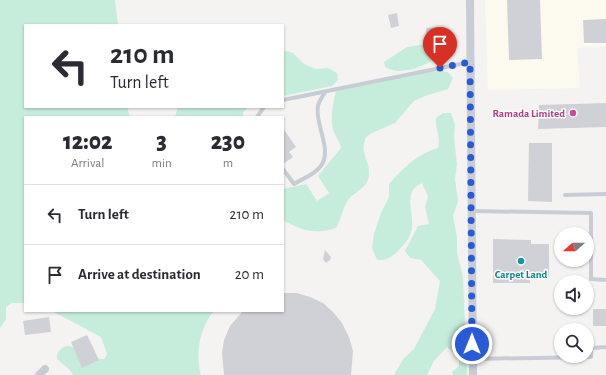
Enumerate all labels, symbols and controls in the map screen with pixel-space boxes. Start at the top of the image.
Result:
pin [423,27,457,68]
icon: arrive [429,33,451,55]
icon: left [44,40,96,92]
text: 210 m [110,41,175,69]
text: Turn left [110,74,169,92]
place label: Ramada Limited [492,108,565,119]
marker: Ramada Limited [568,108,578,118]
text: 12:02 [63,130,113,154]
text: 3 [156,130,167,154]
text: 230 [211,130,245,154]
text: Arrival [71,157,104,170]
text: min [151,157,172,170]
text: m [223,157,233,170]
icon: left [44,204,66,226]
text: Turn left [78,207,129,222]
text: 210 m [230,207,264,222]
north arrow [554,227,594,267]
map controls [554,227,594,363]
marker: Carpet Land [516,256,526,266]
icon: arrive [44,264,66,286]
text: Arrive at destination [78,267,201,282]
text: 20 m [235,267,264,282]
place label: Carpet Land [495,269,548,280]
button: sound [554,275,594,315]
position arrow [451,323,493,365]
button: search [554,323,594,363]

